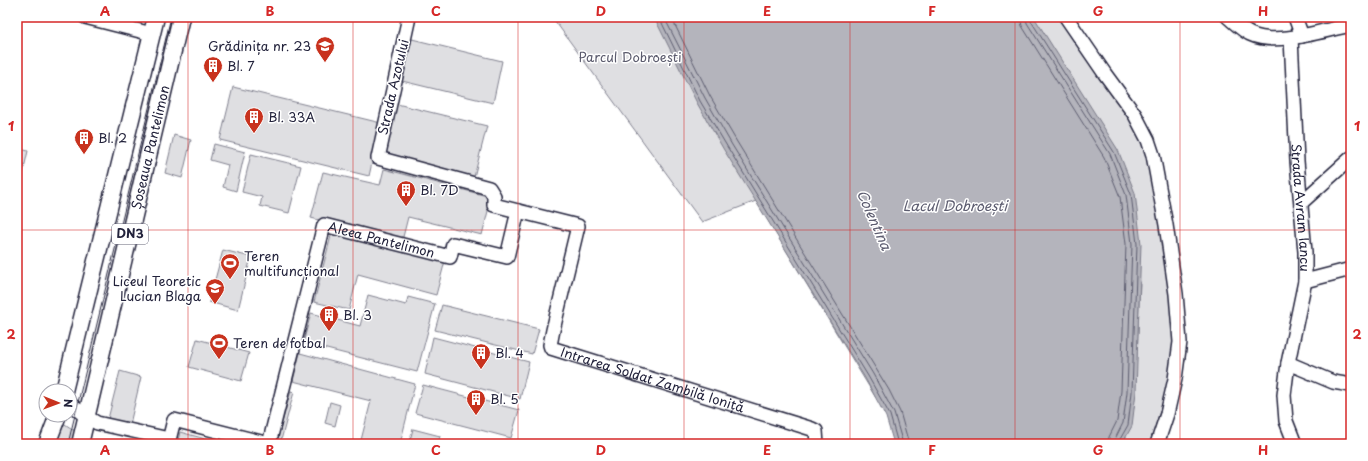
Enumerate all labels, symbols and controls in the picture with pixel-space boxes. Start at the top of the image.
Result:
text: A [100,1,110,20]
text: B [266,1,275,20]
text: C [431,1,441,20]
text: D [596,1,606,20]
text: E [763,1,771,20]
text: F [928,1,936,20]
text: G [1093,1,1103,20]
text: H [1258,1,1268,20]
school or university icon: Grădinița nr. 23 [314,35,336,63]
place label: Grădinița nr. 23 [208,36,311,55]
street label: Strada Azotului [372,37,413,137]
park label: Parcul Dobroești [578,47,682,66]
building icon: Bl. 7 [202,55,224,83]
place label: Bl. 7 [227,56,255,75]
street label: Șoseaua Pantelimon [126,83,174,211]
building icon: Bl. 33A [243,106,265,134]
place label: Bl. 33A [268,107,315,126]
text: 1 [8,116,14,135]
text: 1 [1354,116,1360,135]
building icon: Bl. 2 [73,127,95,155]
place label: Bl. 2 [98,128,127,147]
street label: Strada Avram Iancu [1287,143,1315,272]
building icon: Bl. 7D [395,179,417,207]
place label: Bl. 7D [420,180,459,199]
water label: Colentina [852,186,898,254]
water label: Lacul Dobroești [903,195,1009,216]
street label: Aleea Pantelimon [326,216,437,262]
road number: DN3 [112,224,148,244]
place label: Teren multifuncțional [244,246,339,280]
sports icon: Teren multifuncțional [219,252,241,280]
place label: Liceul Teoretic Lucian Blaga [113,271,202,305]
school or university icon: Liceul Teoretic Lucian Blaga [204,277,226,305]
building icon: Bl. 3 [318,304,340,332]
place label: Bl. 3 [343,305,372,324]
text: 2 [6,324,16,343]
text: 2 [1352,324,1362,343]
sports icon: Teren de fotbal [208,332,230,360]
place label: Teren de fotbal [233,333,326,352]
building icon: Bl. 4 [470,342,492,370]
street label: Intrarea Soldat Zambilă Ioniță [558,342,748,417]
place label: Bl. 4 [495,343,524,362]
north arrow [38,383,78,423]
building icon: Bl. 5 [465,388,487,416]
place label: Bl. 5 [490,389,519,408]
text: N [60,399,77,408]
text: A [100,440,110,459]
text: B [266,440,275,459]
text: C [431,440,441,459]
text: D [596,440,606,459]
text: E [763,440,771,459]
text: F [928,440,936,459]
text: G [1093,440,1103,459]
text: H [1258,440,1268,459]

